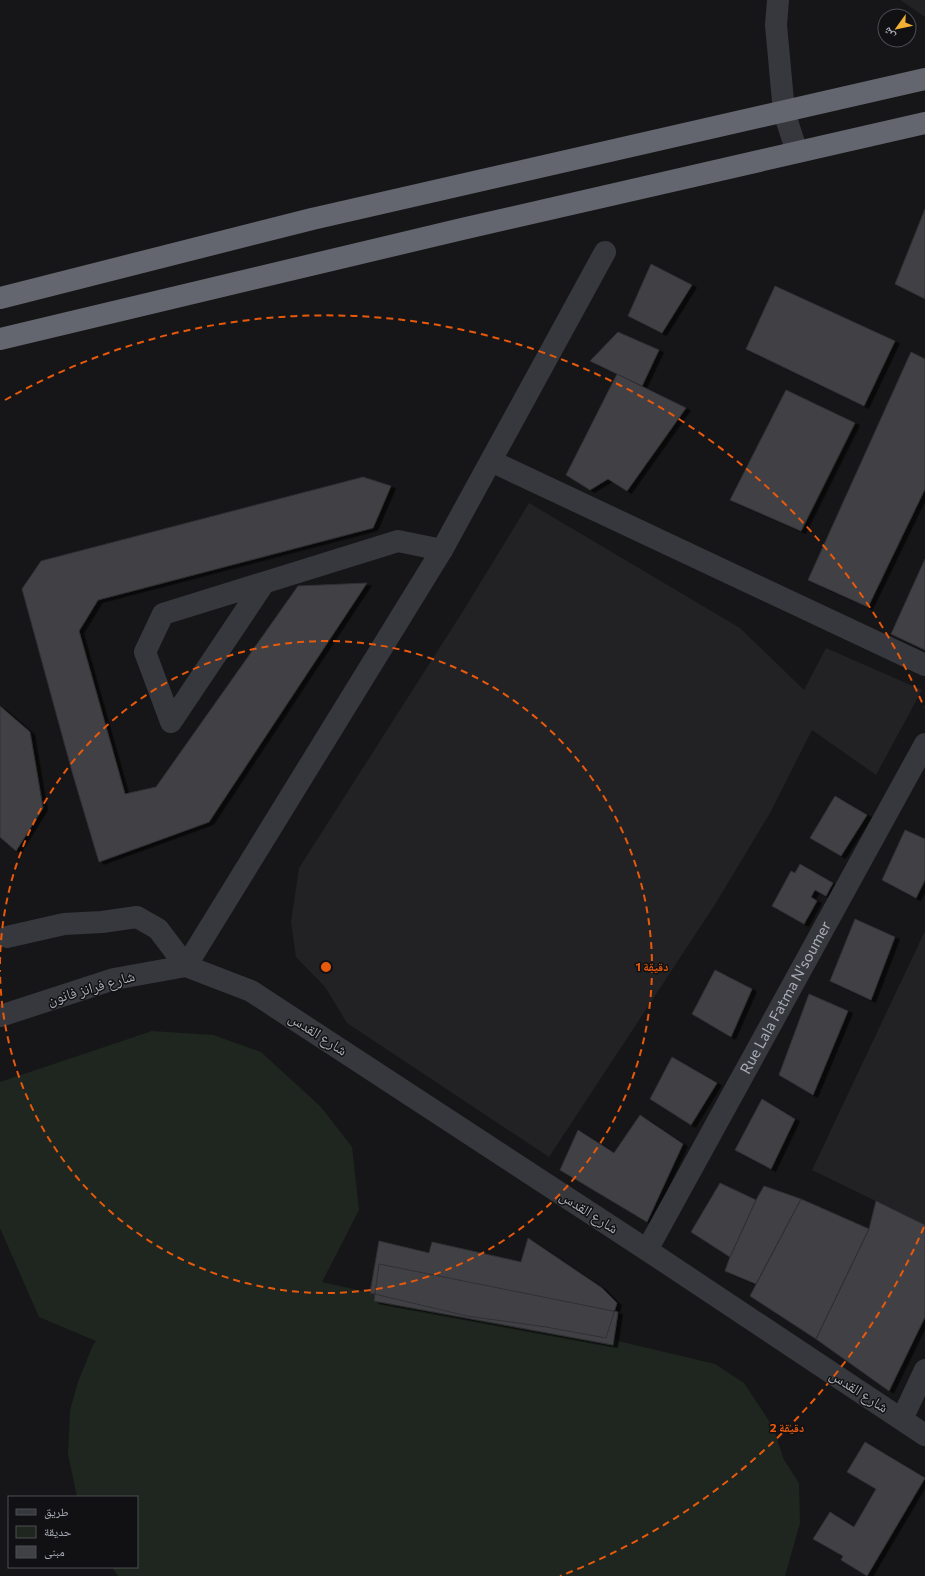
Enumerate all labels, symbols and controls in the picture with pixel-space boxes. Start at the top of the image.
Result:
north arrow [877,8,917,48]
text: ش [879,24,899,42]
street label: Rue Lala Fatma N'soumer [736,917,834,1077]
text: 1 دقيقة [636,959,668,974]
centre of rings [319,960,333,974]
street label: شارع فرانز فانون [45,966,137,1010]
street label: شارع القدس [285,1008,351,1060]
street label: شارع القدس [556,1186,622,1238]
street label: شارع القدس [826,1365,892,1417]
text: 2 دقيقة [770,1420,804,1435]
legend [8,1496,138,1568]
text: طريق [44,1504,69,1519]
text: حديقة [44,1524,72,1539]
text: مبنى [44,1544,65,1559]

